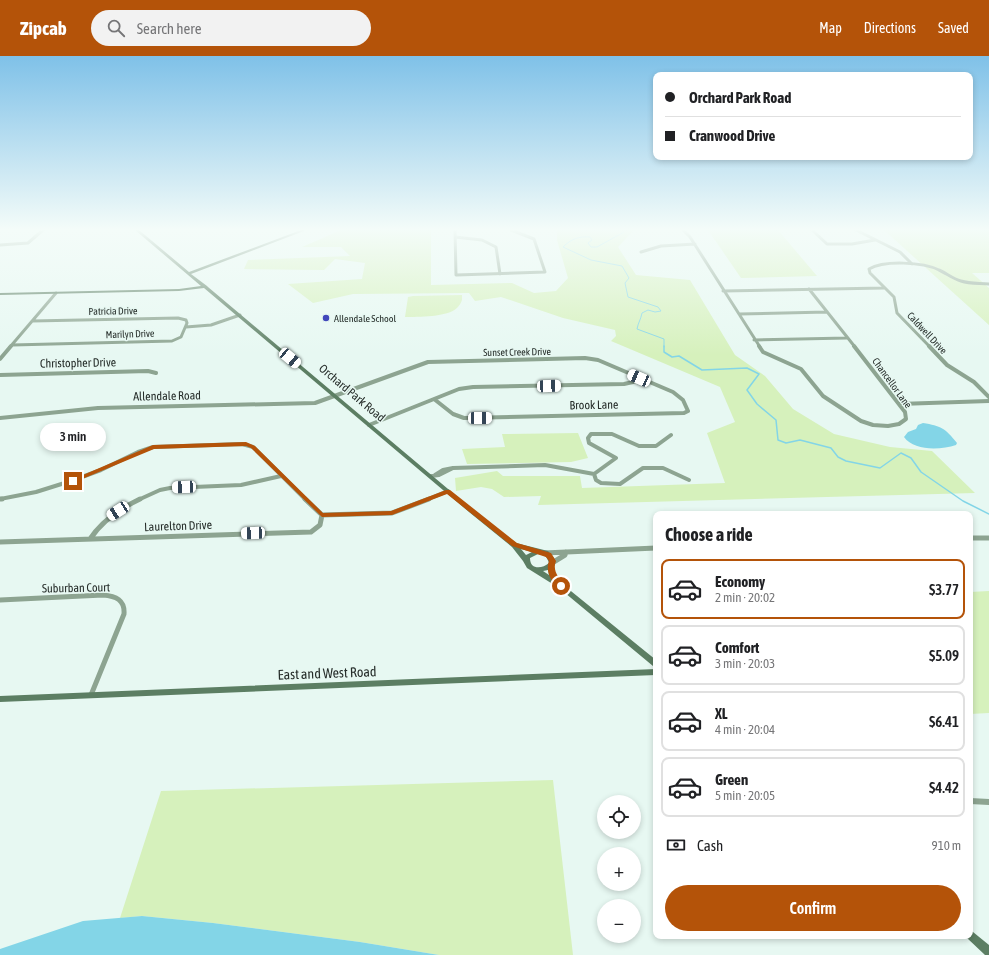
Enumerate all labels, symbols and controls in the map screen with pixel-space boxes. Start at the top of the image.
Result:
search box [91,10,371,46]
text: Zipcab [20,17,67,39]
icon: search [105,17,127,39]
text: Search here [137,20,202,37]
text: Map [819,20,842,36]
text: Directions [864,20,916,36]
text: Saved [938,20,969,36]
text: Orchard Park Road [689,89,791,106]
text: Cranwood Drive [689,127,775,144]
street label: Patricia Drive [88,305,138,317]
street label: Caldwell Drive [905,310,949,356]
marker: Allendale School [321,313,331,323]
place label: Allendale School [334,313,396,324]
street label: Marilyn Drive [105,328,155,340]
car [277,346,303,370]
street label: Sunset Creek Drive [483,346,551,358]
street label: Christopher Drive [40,355,116,371]
street label: Chancellor Lane [870,356,914,411]
street label: Orchard Park Road [316,361,388,425]
car [626,368,652,388]
car [537,380,561,392]
street label: Allendale Road [133,388,201,404]
street label: Brook Lane [569,398,619,412]
car [468,412,492,424]
callout: 3 min [40,423,106,451]
text: 3 min [60,429,86,444]
route end [64,472,82,490]
car [172,481,196,493]
car [105,499,131,523]
street label: Laurelton Drive [144,518,212,534]
text: Choose a ride [665,524,753,545]
car [241,527,265,539]
icon: car [667,571,703,607]
text: Economy [715,573,765,590]
route start [552,577,570,595]
street label: Suburban Court [42,580,111,596]
text: $3.77 [929,581,959,598]
text: 2 min · 20:02 [715,590,775,605]
icon: car [667,637,703,673]
text: Comfort [715,639,759,656]
text: $5.09 [929,647,959,664]
text: 3 min · 20:03 [715,656,775,671]
street label: East and West Road [277,663,377,683]
icon: car [667,703,703,739]
text: XL [715,705,728,722]
text: $6.41 [929,713,959,730]
text: 4 min · 20:04 [715,722,775,737]
icon: car [667,769,703,805]
text: Green [715,771,748,788]
text: $4.42 [929,779,959,796]
text: 5 min · 20:05 [715,788,775,803]
map controls [597,795,641,943]
button: locate [597,795,641,839]
icon: cash [665,834,687,856]
text: Cash [697,837,723,854]
text: 910 m [932,838,961,853]
button: + [597,847,641,891]
button: Confirm [665,885,961,931]
button: − [597,899,641,943]

